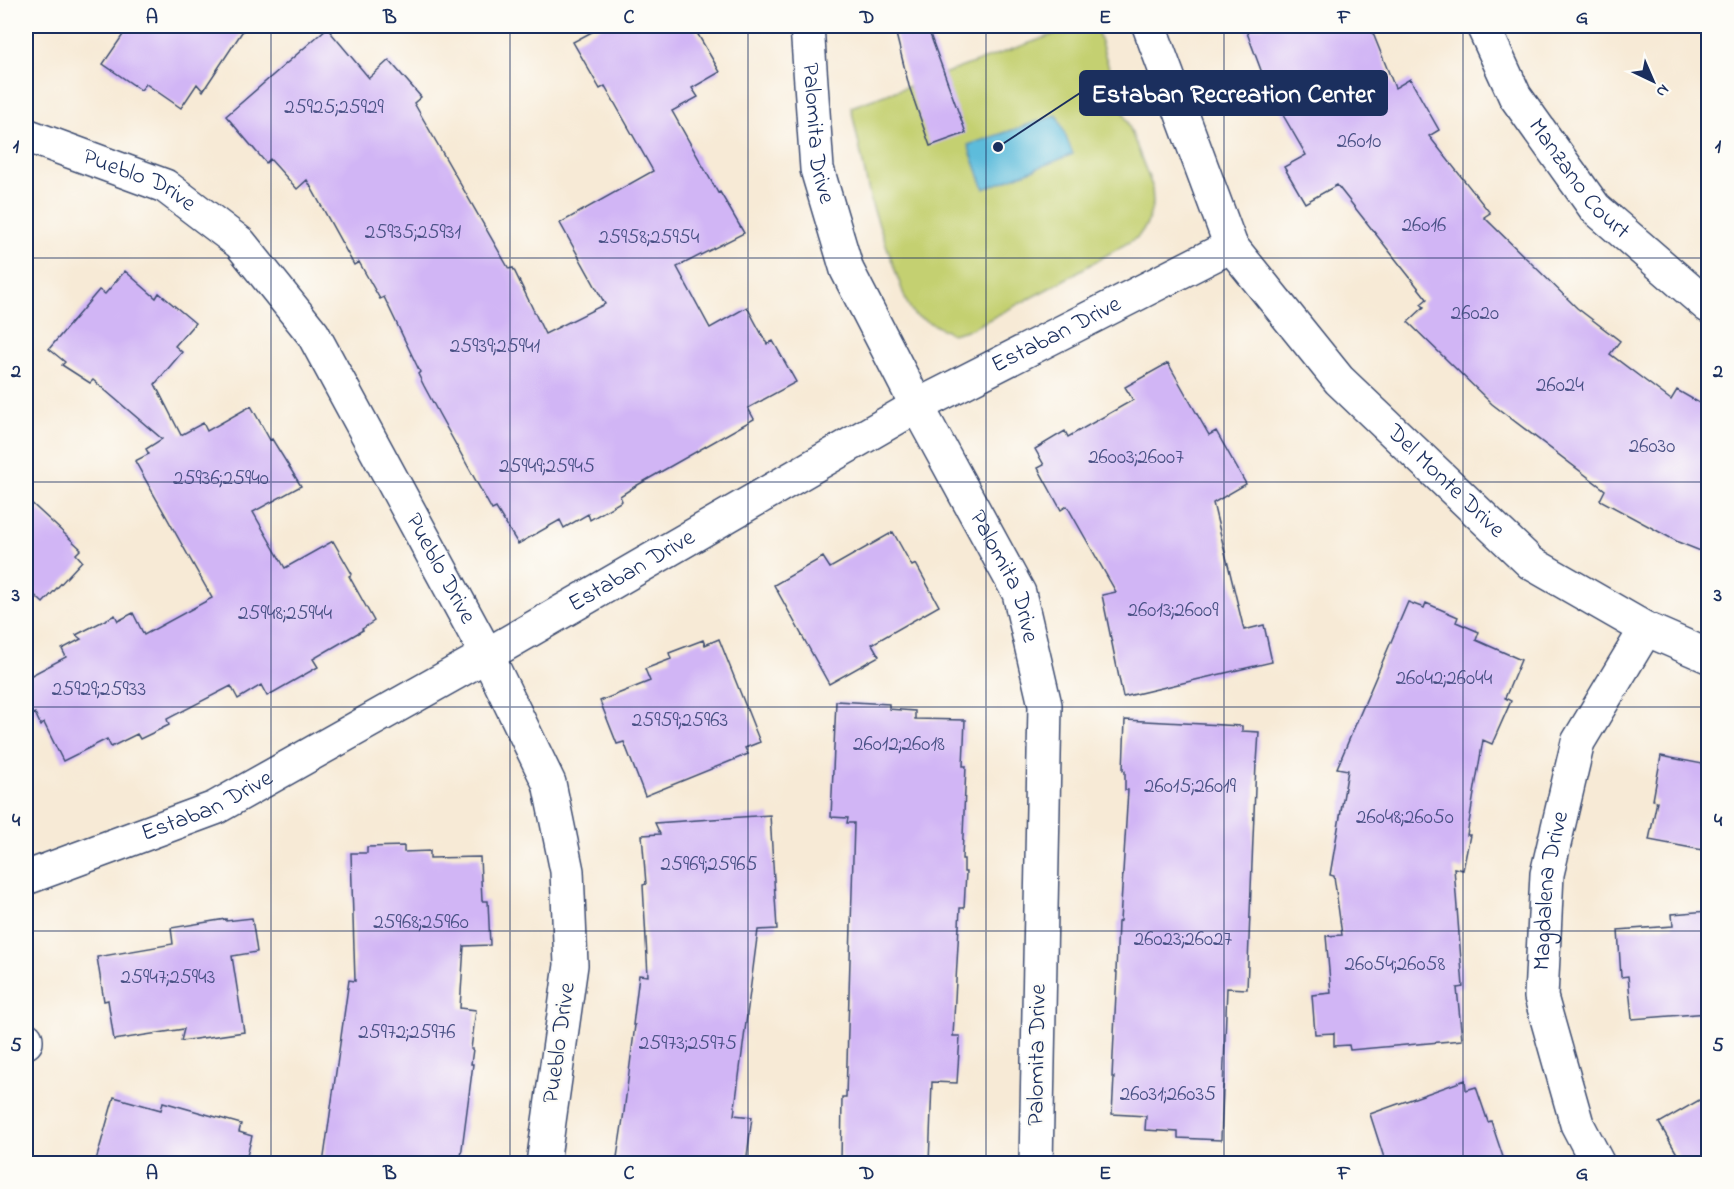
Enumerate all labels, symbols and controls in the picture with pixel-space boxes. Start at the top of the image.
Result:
text: A [146,4,158,33]
text: B [382,4,397,33]
text: C [624,4,635,33]
text: D [859,4,874,33]
text: E [1099,4,1111,33]
text: F [1337,4,1351,33]
text: G [1576,4,1589,33]
north arrow [1623,51,1683,111]
street label: Palomita Drive [792,62,844,208]
callout: Estaban Recreation Center [1080,71,1387,115]
text: Estaban Recreation Center [1091,77,1376,115]
text: N [1650,78,1674,103]
house number: 25925;25929 [284,93,384,123]
street label: Manzano Court [1519,111,1638,248]
house number: 26010 [1337,127,1381,157]
text: 1 [13,133,20,162]
text: 1 [1715,133,1722,162]
street label: Pueblo Drive [77,140,203,221]
house number: 26016 [1402,211,1446,241]
house number: 25935;25931 [365,218,461,248]
house number: 25958;25954 [599,223,700,253]
street label: Estaban Drive [985,287,1128,383]
house number: 26020 [1451,299,1499,329]
house number: 25939;25941 [450,332,541,362]
text: 2 [10,358,21,387]
text: 2 [1712,358,1723,387]
house number: 26024 [1536,371,1584,401]
street label: Del Monte Drive [1378,416,1513,547]
house number: 26030 [1629,432,1675,462]
house number: 26003;26007 [1088,443,1184,473]
house number: 25949;25945 [499,452,595,482]
house number: 25936;25940 [173,464,269,494]
street label: Palomita Drive [960,504,1047,646]
street label: Pueblo Drive [396,507,485,631]
street label: Estaban Drive [562,520,702,622]
text: 3 [11,582,20,611]
text: 3 [1713,582,1722,611]
house number: 26013;26009 [1128,596,1219,626]
house number: 25948;25944 [238,599,332,629]
house number: 26042;26044 [1396,664,1493,694]
house number: 25929;25933 [52,675,146,705]
house number: 25959;25963 [632,706,728,736]
house number: 26012;26018 [853,730,945,760]
street label: Estaban Drive [136,761,280,851]
house number: 26015;26019 [1144,772,1237,802]
house number: 26048;26050 [1356,803,1454,833]
text: 4 [12,807,21,836]
street label: Magdalena Drive [1525,807,1579,971]
text: 4 [1714,807,1723,836]
house number: 25969;25965 [660,850,758,880]
house number: 25968;25960 [373,908,469,938]
house number: 26023;26027 [1134,925,1233,955]
house number: 26054;26058 [1345,950,1446,980]
house number: 25947;25943 [121,963,215,993]
street label: Pueblo Drive [534,980,586,1106]
street label: Palomita Drive [1019,983,1057,1126]
house number: 25972;25976 [358,1018,456,1048]
house number: 25973;25975 [639,1029,737,1059]
text: 5 [10,1032,22,1061]
text: 5 [1712,1032,1724,1061]
house number: 26031;26035 [1120,1080,1216,1110]
text: A [146,1160,158,1189]
text: B [382,1160,397,1189]
text: C [624,1160,635,1189]
text: D [859,1160,874,1189]
text: E [1099,1160,1111,1189]
text: F [1337,1160,1351,1189]
text: G [1576,1160,1589,1189]

